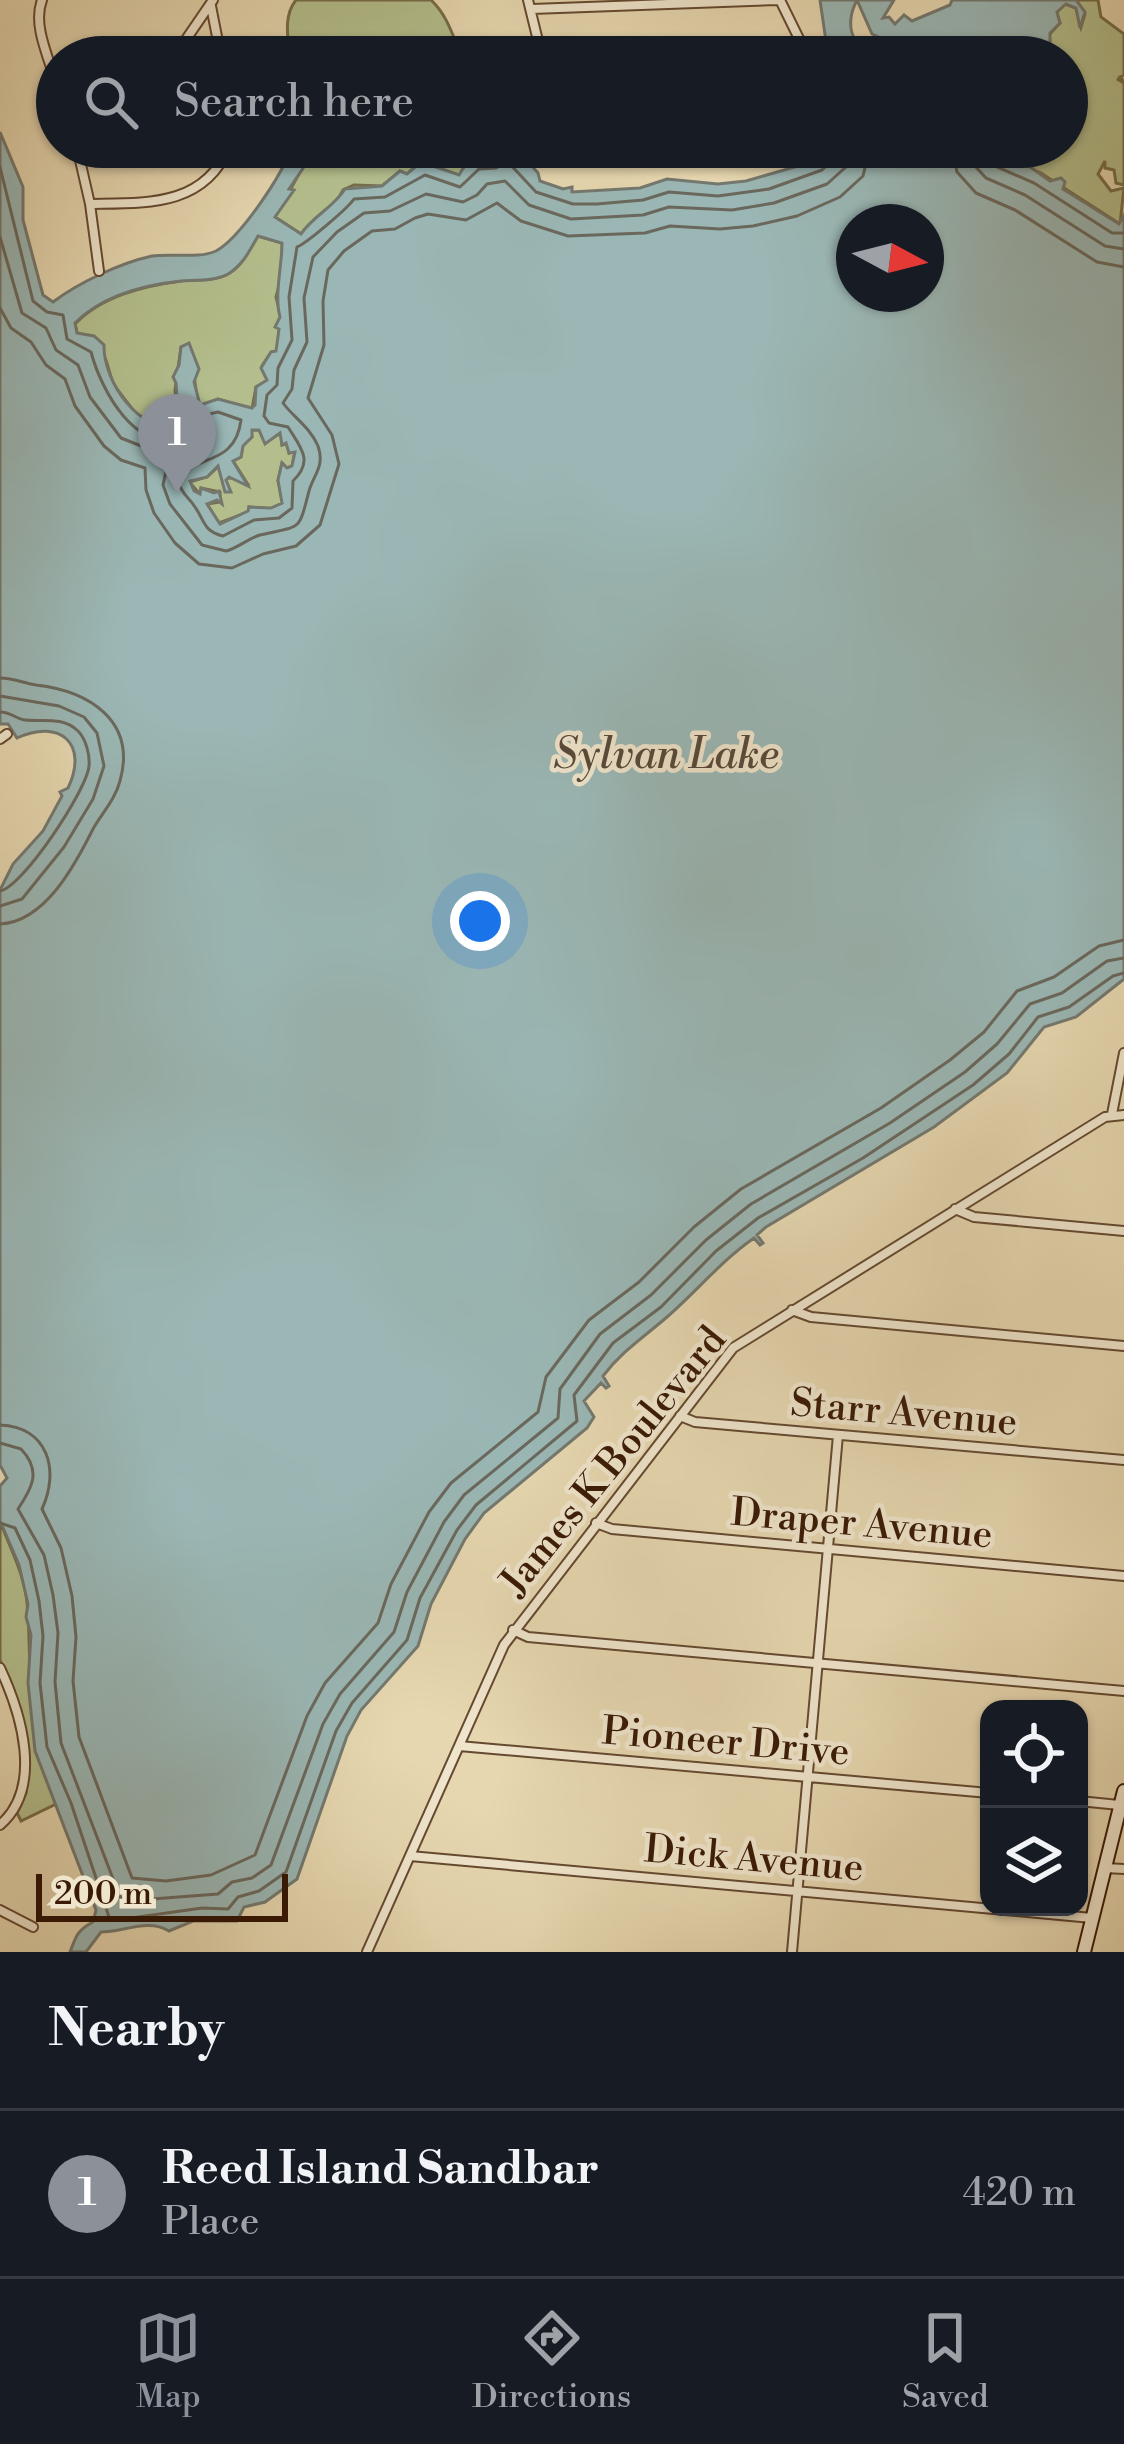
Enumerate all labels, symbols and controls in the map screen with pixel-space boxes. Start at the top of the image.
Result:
search box [36,36,1088,168]
icon: search [78,69,144,135]
text: Search here [174,74,414,131]
north arrow [836,204,944,312]
pin: 1 [138,394,216,493]
water label: Sylvan Lake [553,729,779,782]
your location [450,891,510,951]
street label: James K Boulevard [489,1317,737,1608]
street label: Starr Avenue [788,1379,1019,1448]
street label: Draper Avenue [729,1489,995,1560]
map controls [980,1700,1088,1916]
button: locate [980,1700,1088,1808]
street label: Pioneer Drive [600,1707,852,1778]
button: layers [980,1808,1088,1916]
street label: Dick Avenue [642,1826,865,1893]
scale bar [36,1868,288,1921]
text: 200 m [54,1874,152,1915]
text: Nearby [48,1998,224,2062]
text: Reed Island Sandbar [162,2141,599,2198]
text: 1 [78,2169,96,2218]
text: 420 m [963,2169,1076,2218]
text: Place [162,2198,259,2247]
tab: Map [135,2305,201,2418]
tab: Directions [472,2305,631,2418]
tab: Saved [902,2305,989,2418]

